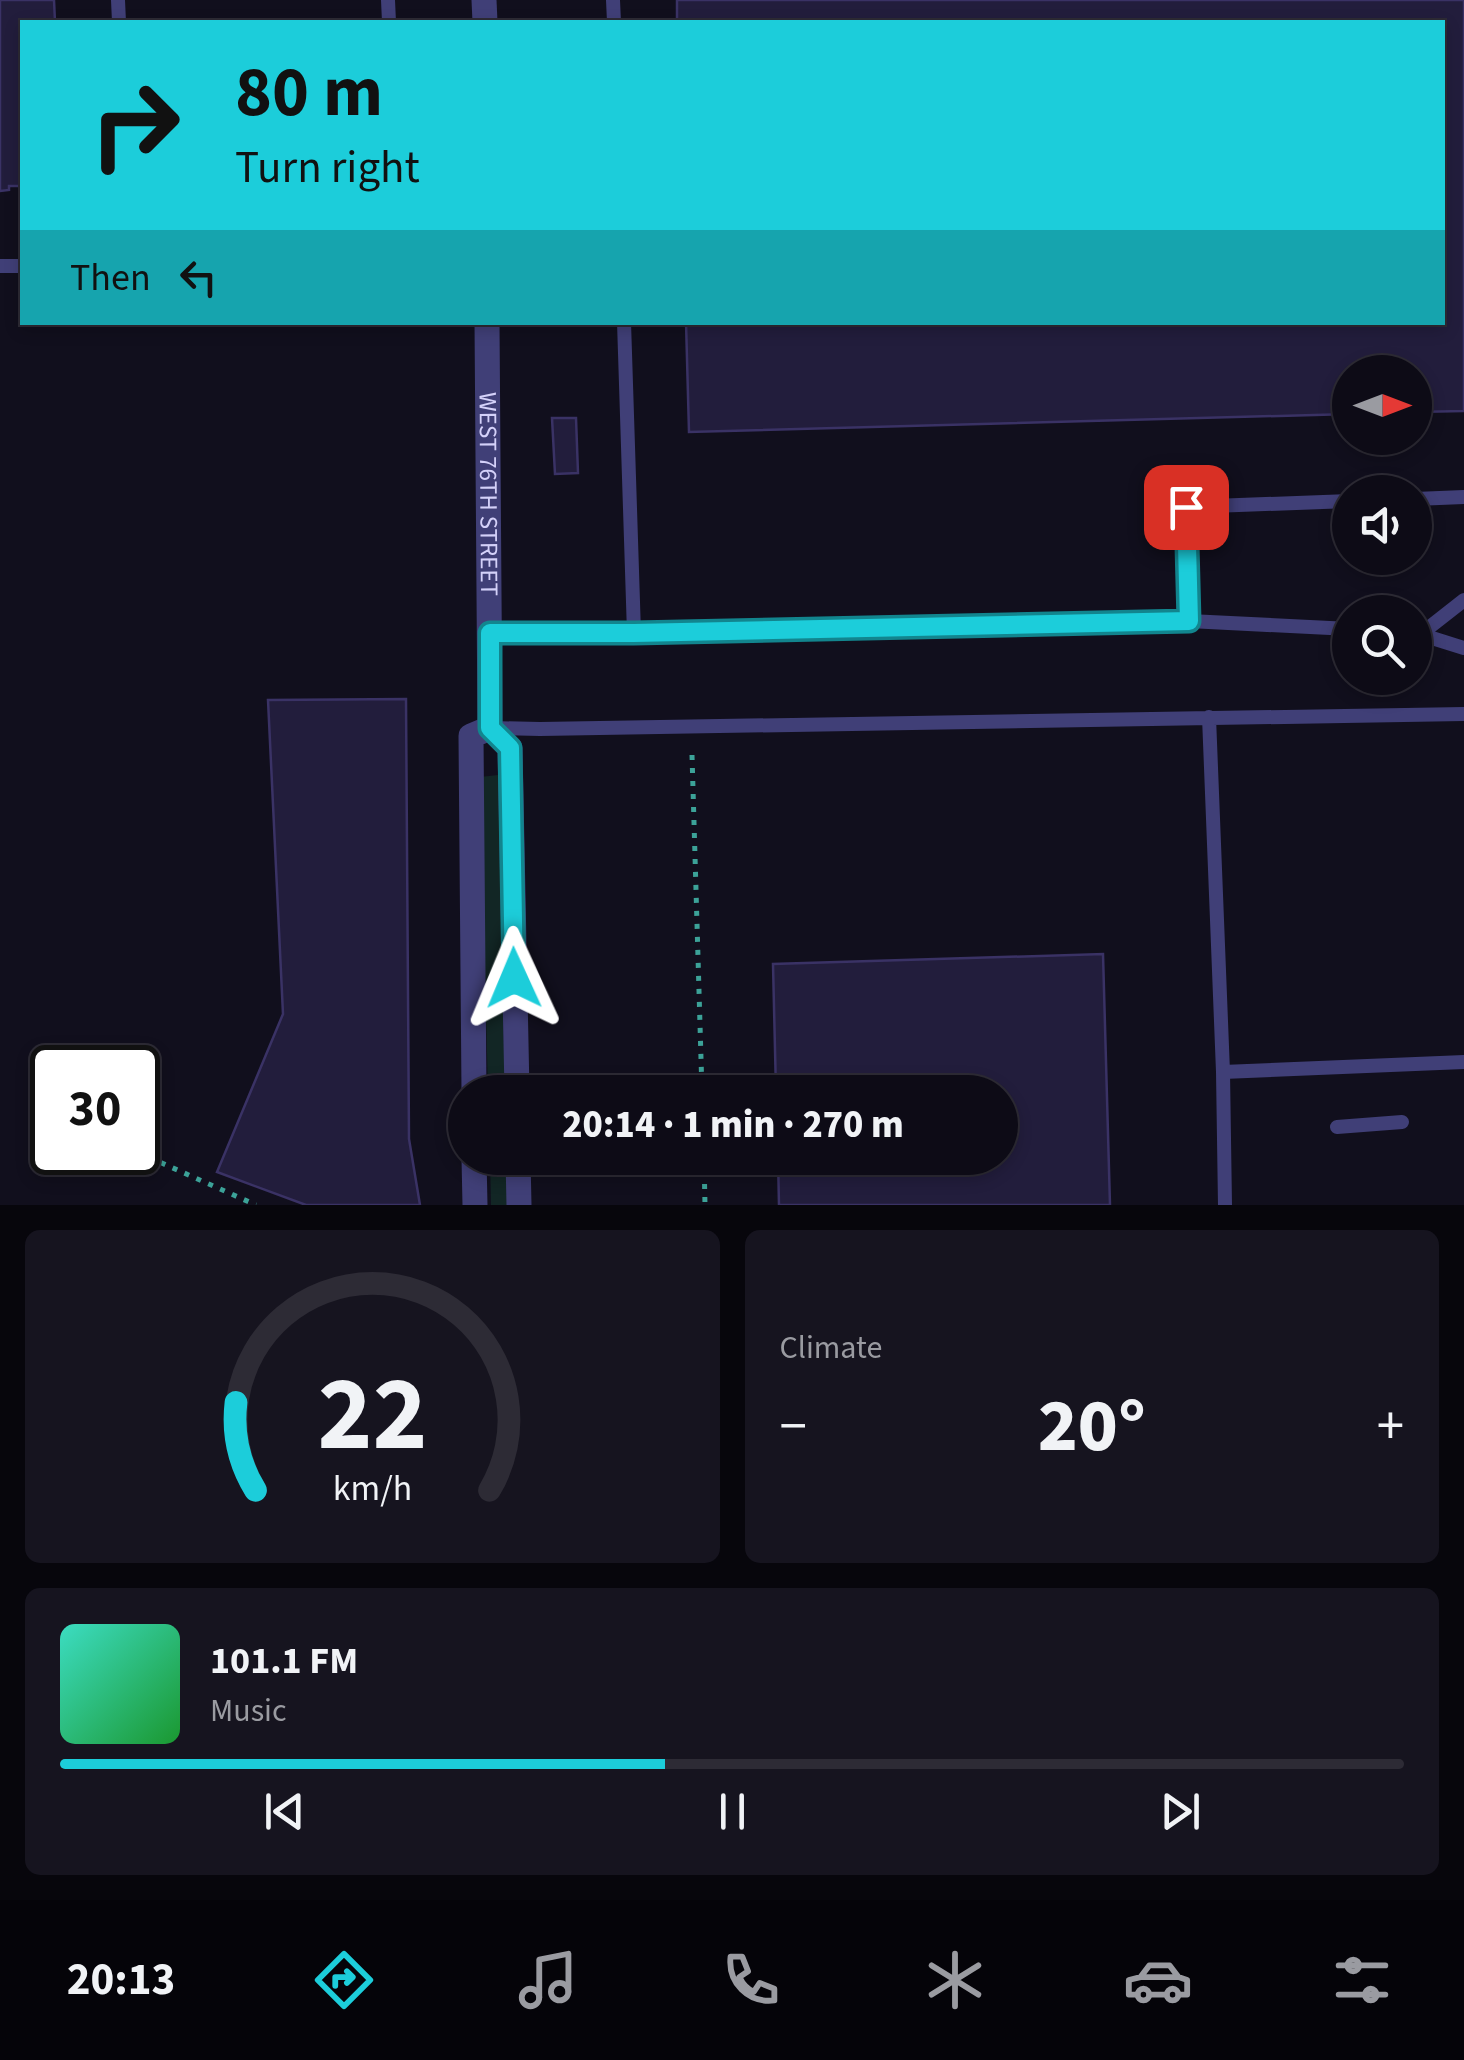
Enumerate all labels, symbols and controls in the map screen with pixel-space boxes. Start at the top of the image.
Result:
text: 80 m [235,43,383,143]
icon: right [70,60,200,190]
text: Turn right [235,136,420,200]
icon: left [171,250,226,305]
text: Then [70,251,151,305]
north arrow [1332,355,1432,455]
map controls [1332,355,1432,695]
street label: WEST 76TH STREET [470,392,507,596]
pin [1144,465,1229,550]
button: sound [1332,475,1432,575]
icon: arrive [1159,480,1214,535]
button: search [1332,595,1432,695]
position arrow [462,926,566,1030]
speed limit sign: 30 [30,1045,160,1175]
text: 20:14 · 1 min · 270 m [562,1098,904,1152]
text: Climate [780,1325,882,1371]
text: 22 [317,1342,427,1490]
text: 20° [1038,1373,1146,1480]
text: − [780,1388,807,1466]
text: + [1377,1388,1404,1466]
text: km/h [333,1463,412,1514]
text: 101.1 FM [210,1634,358,1688]
text: Music [210,1688,287,1734]
icon: previous [257,1784,312,1839]
icon: pause [705,1784,760,1839]
icon: next [1153,1784,1208,1839]
icon: directions [309,1945,379,2015]
icon: music [513,1945,583,2015]
icon: phone [716,1945,786,2015]
icon: climate [920,1945,990,2015]
icon: car [1123,1945,1193,2015]
icon: filters [1327,1945,1397,2015]
text: 20:13 [67,1948,175,2012]

